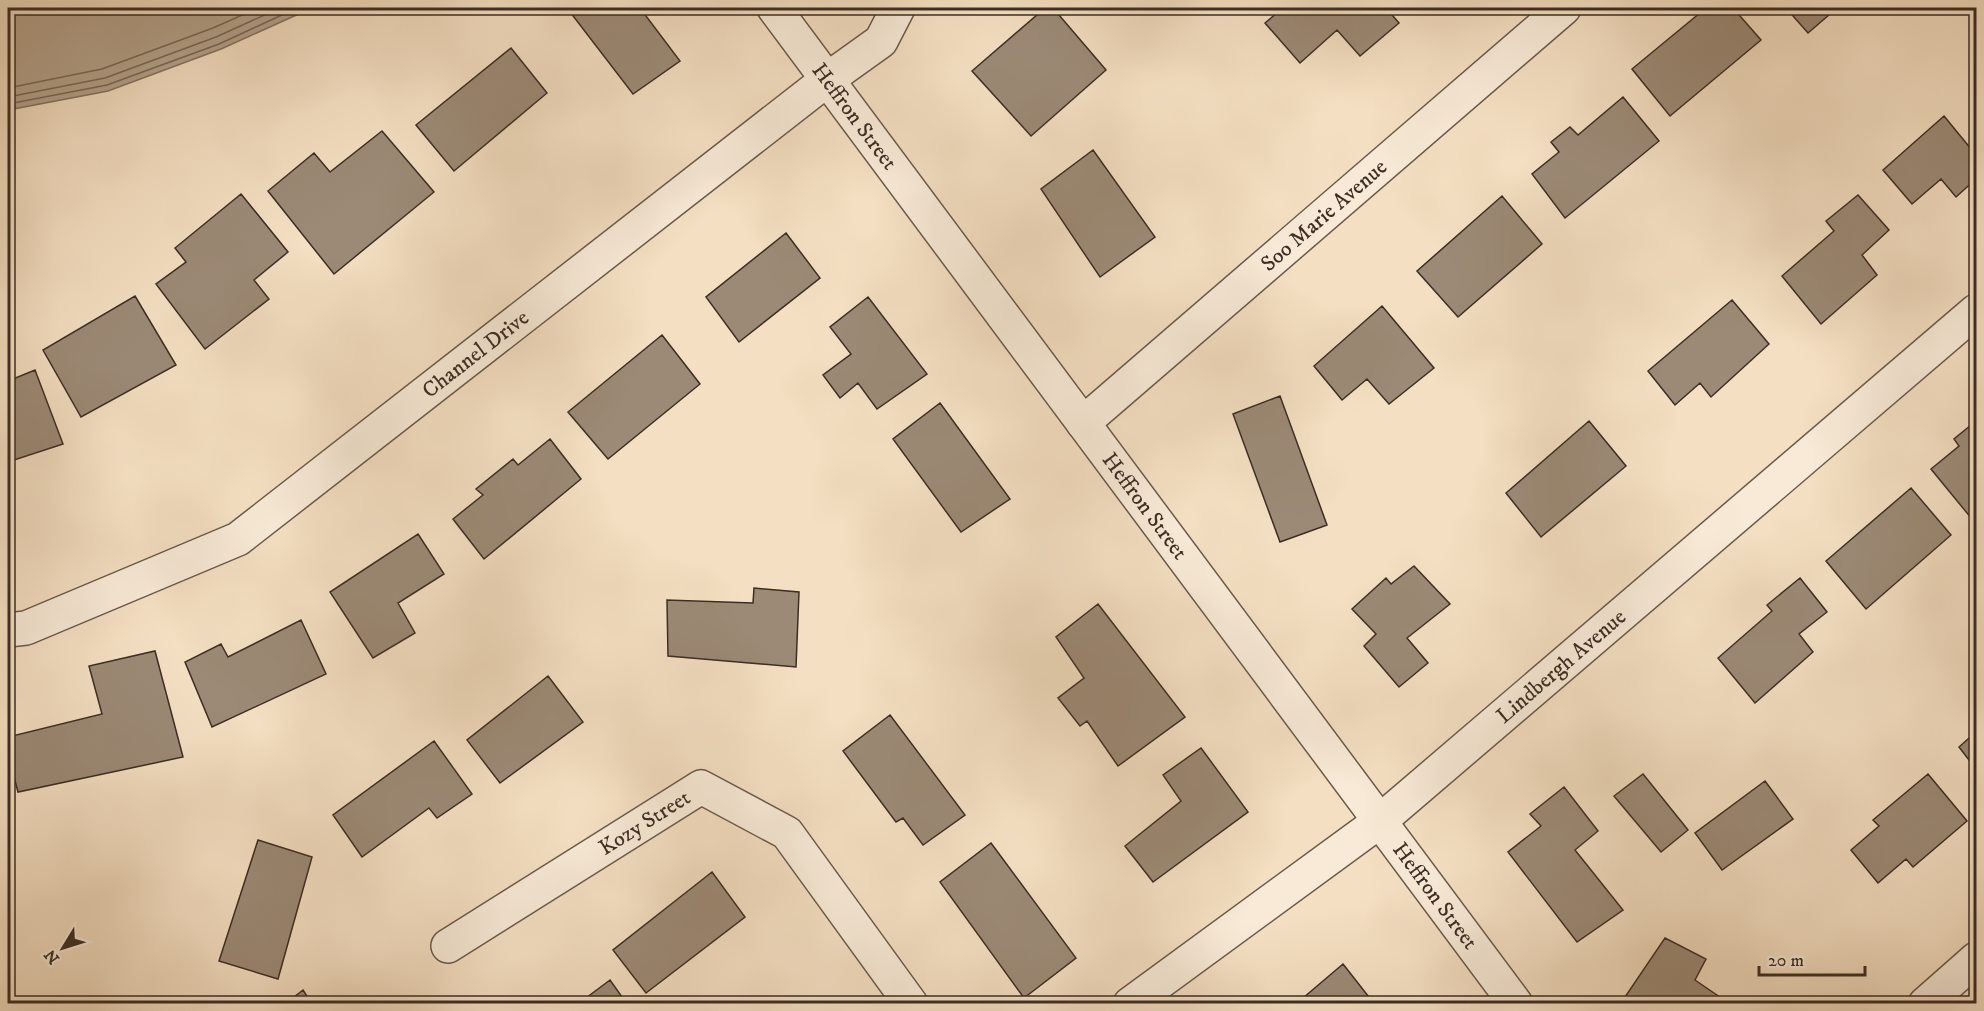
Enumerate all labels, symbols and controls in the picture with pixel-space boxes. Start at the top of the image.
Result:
street label: Heffron Street [806,57,903,175]
street label: Soo Marie Avenue [1255,153,1393,277]
street label: Channel Drive [417,304,534,404]
street label: Heffron Street [1096,447,1194,565]
street label: Lindbergh Avenue [1491,603,1631,729]
street label: Kozy Street [594,784,695,861]
street label: Heffron Street [1387,837,1484,955]
north arrow [33,918,93,978]
scale bar [1759,939,1866,977]
text: N [40,945,64,968]
text: 20 m [1768,950,1804,972]

